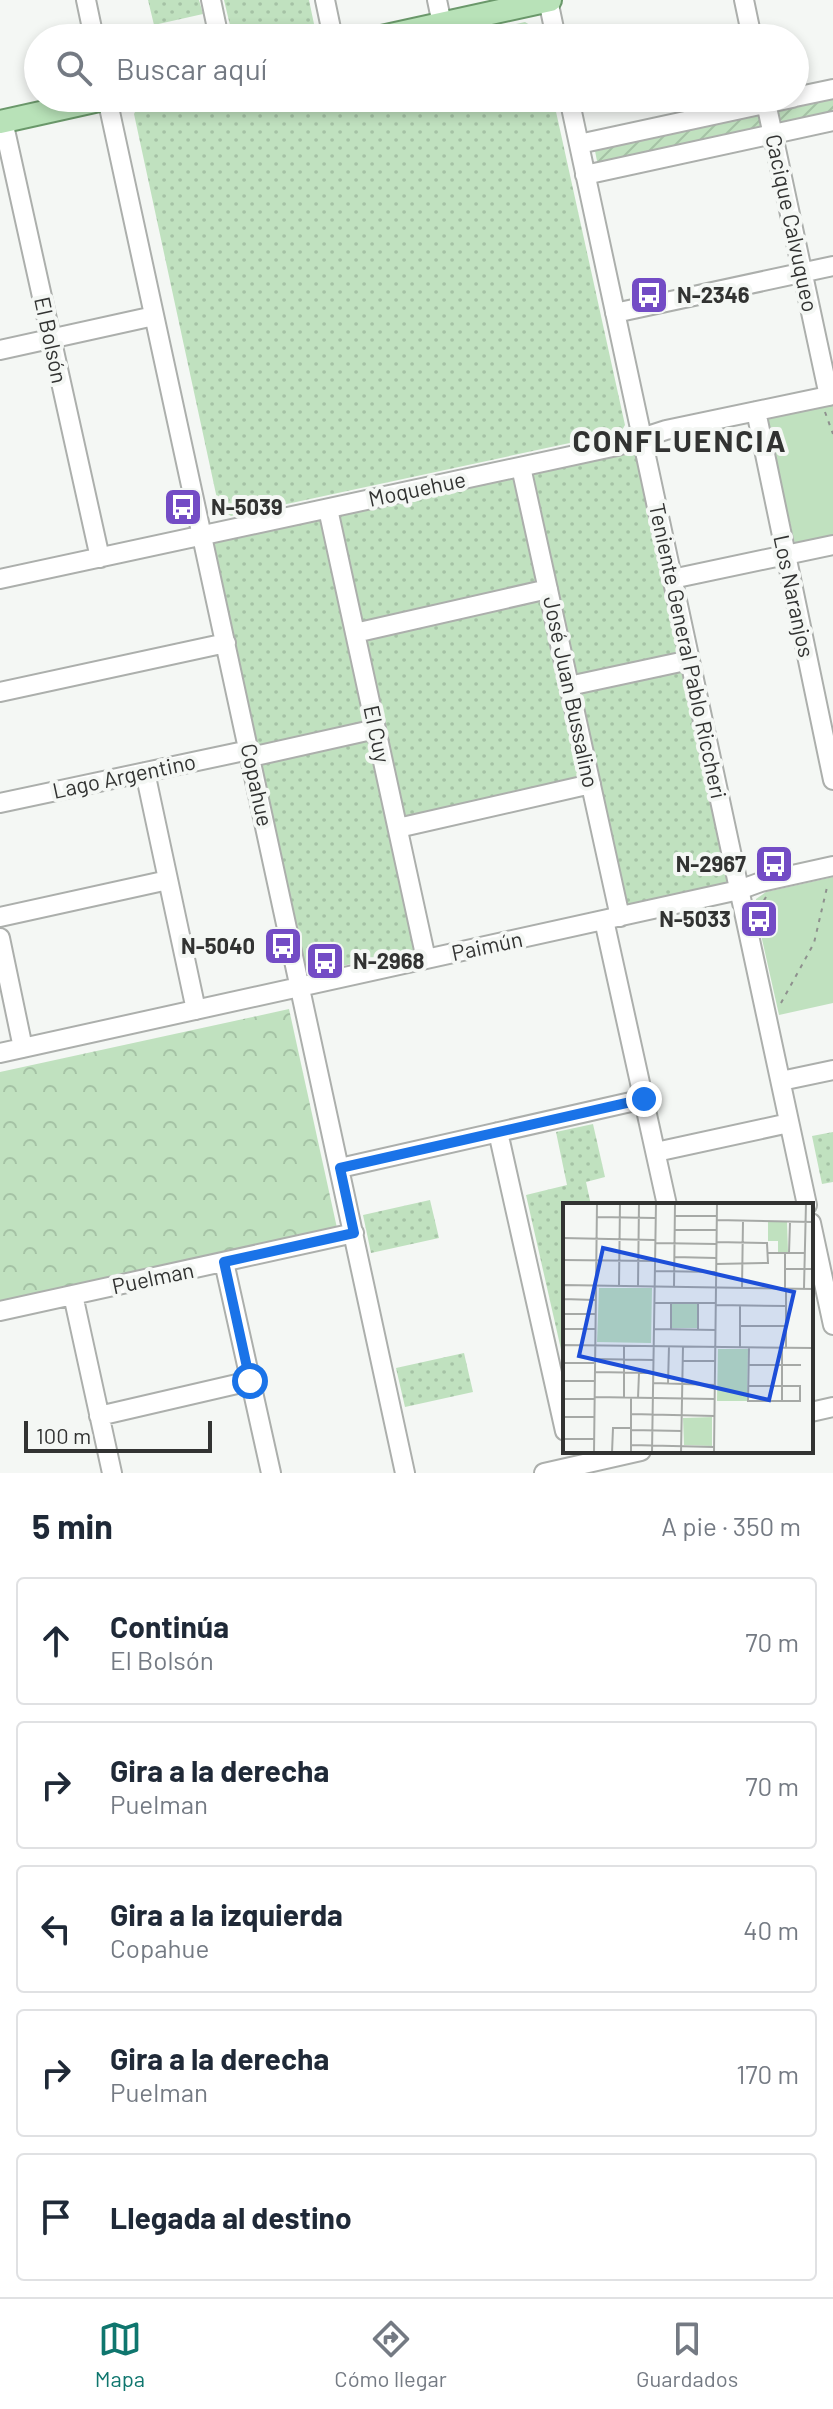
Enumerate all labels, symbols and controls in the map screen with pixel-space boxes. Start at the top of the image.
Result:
search box [24,24,809,112]
icon: search [52,46,96,90]
text: Buscar aquí [116,50,267,86]
street label: Cacique Calvuqueo [761,132,825,314]
bus stop icon: N-2346 [628,274,670,316]
place label: N-2346 [677,281,750,307]
street label: El Bolsón [30,294,74,385]
district label: CONFLUENCIA [572,422,788,458]
street label: Moquehue [366,465,468,511]
bus stop icon: N-5039 [162,486,204,528]
place label: N-5039 [211,493,283,519]
street label: Teniente General Pablo Riccheri [645,501,733,801]
street label: Los Naranjos [769,532,821,659]
street label: José Juan Bussalino [539,594,605,790]
street label: El Cuy [359,703,397,765]
street label: Copahue [237,741,279,829]
street label: Lago Argentino [50,747,198,803]
bus stop icon: N-2967 [753,843,795,885]
place label: N-2967 [676,850,746,876]
bus stop icon: N-5033 [738,898,780,940]
place label: N-5033 [659,905,731,931]
bus stop icon: N-5040 [262,925,304,967]
street label: Paimún [449,925,525,965]
place label: N-5040 [181,932,255,958]
bus stop icon: N-2968 [304,940,346,982]
place label: N-2968 [353,947,424,973]
route end [626,1081,662,1117]
inset map [563,1203,813,1453]
street label: Puelman [110,1256,196,1298]
route start [232,1363,268,1399]
scale bar [24,1417,212,1453]
text: 100 m [36,1422,91,1448]
text: 5 min [32,1505,113,1546]
text: A pie · 350 m [661,1510,801,1541]
text: Continúa [110,1608,229,1644]
icon: ahead [34,1619,78,1663]
text: 70 m [745,1626,799,1657]
text: El Bolsón [110,1644,214,1675]
text: Gira a la derecha [110,1752,329,1788]
icon: right [34,1763,78,1807]
text: 70 m [745,1770,799,1801]
text: Puelman [110,1788,208,1819]
text: Gira a la izquierda [110,1896,343,1932]
icon: left [34,1907,78,1951]
text: 40 m [743,1914,799,1945]
text: Copahue [110,1932,209,1963]
text: Gira a la derecha [110,2040,329,2076]
icon: right [34,2051,78,2095]
text: 170 m [736,2058,799,2089]
text: Puelman [110,2076,208,2107]
icon: arrive [34,2195,78,2239]
text: Llegada al destino [110,2199,352,2235]
tab: Mapa [95,2317,145,2391]
tab: Cómo llegar [334,2317,447,2391]
tab: Guardados [636,2317,738,2391]

